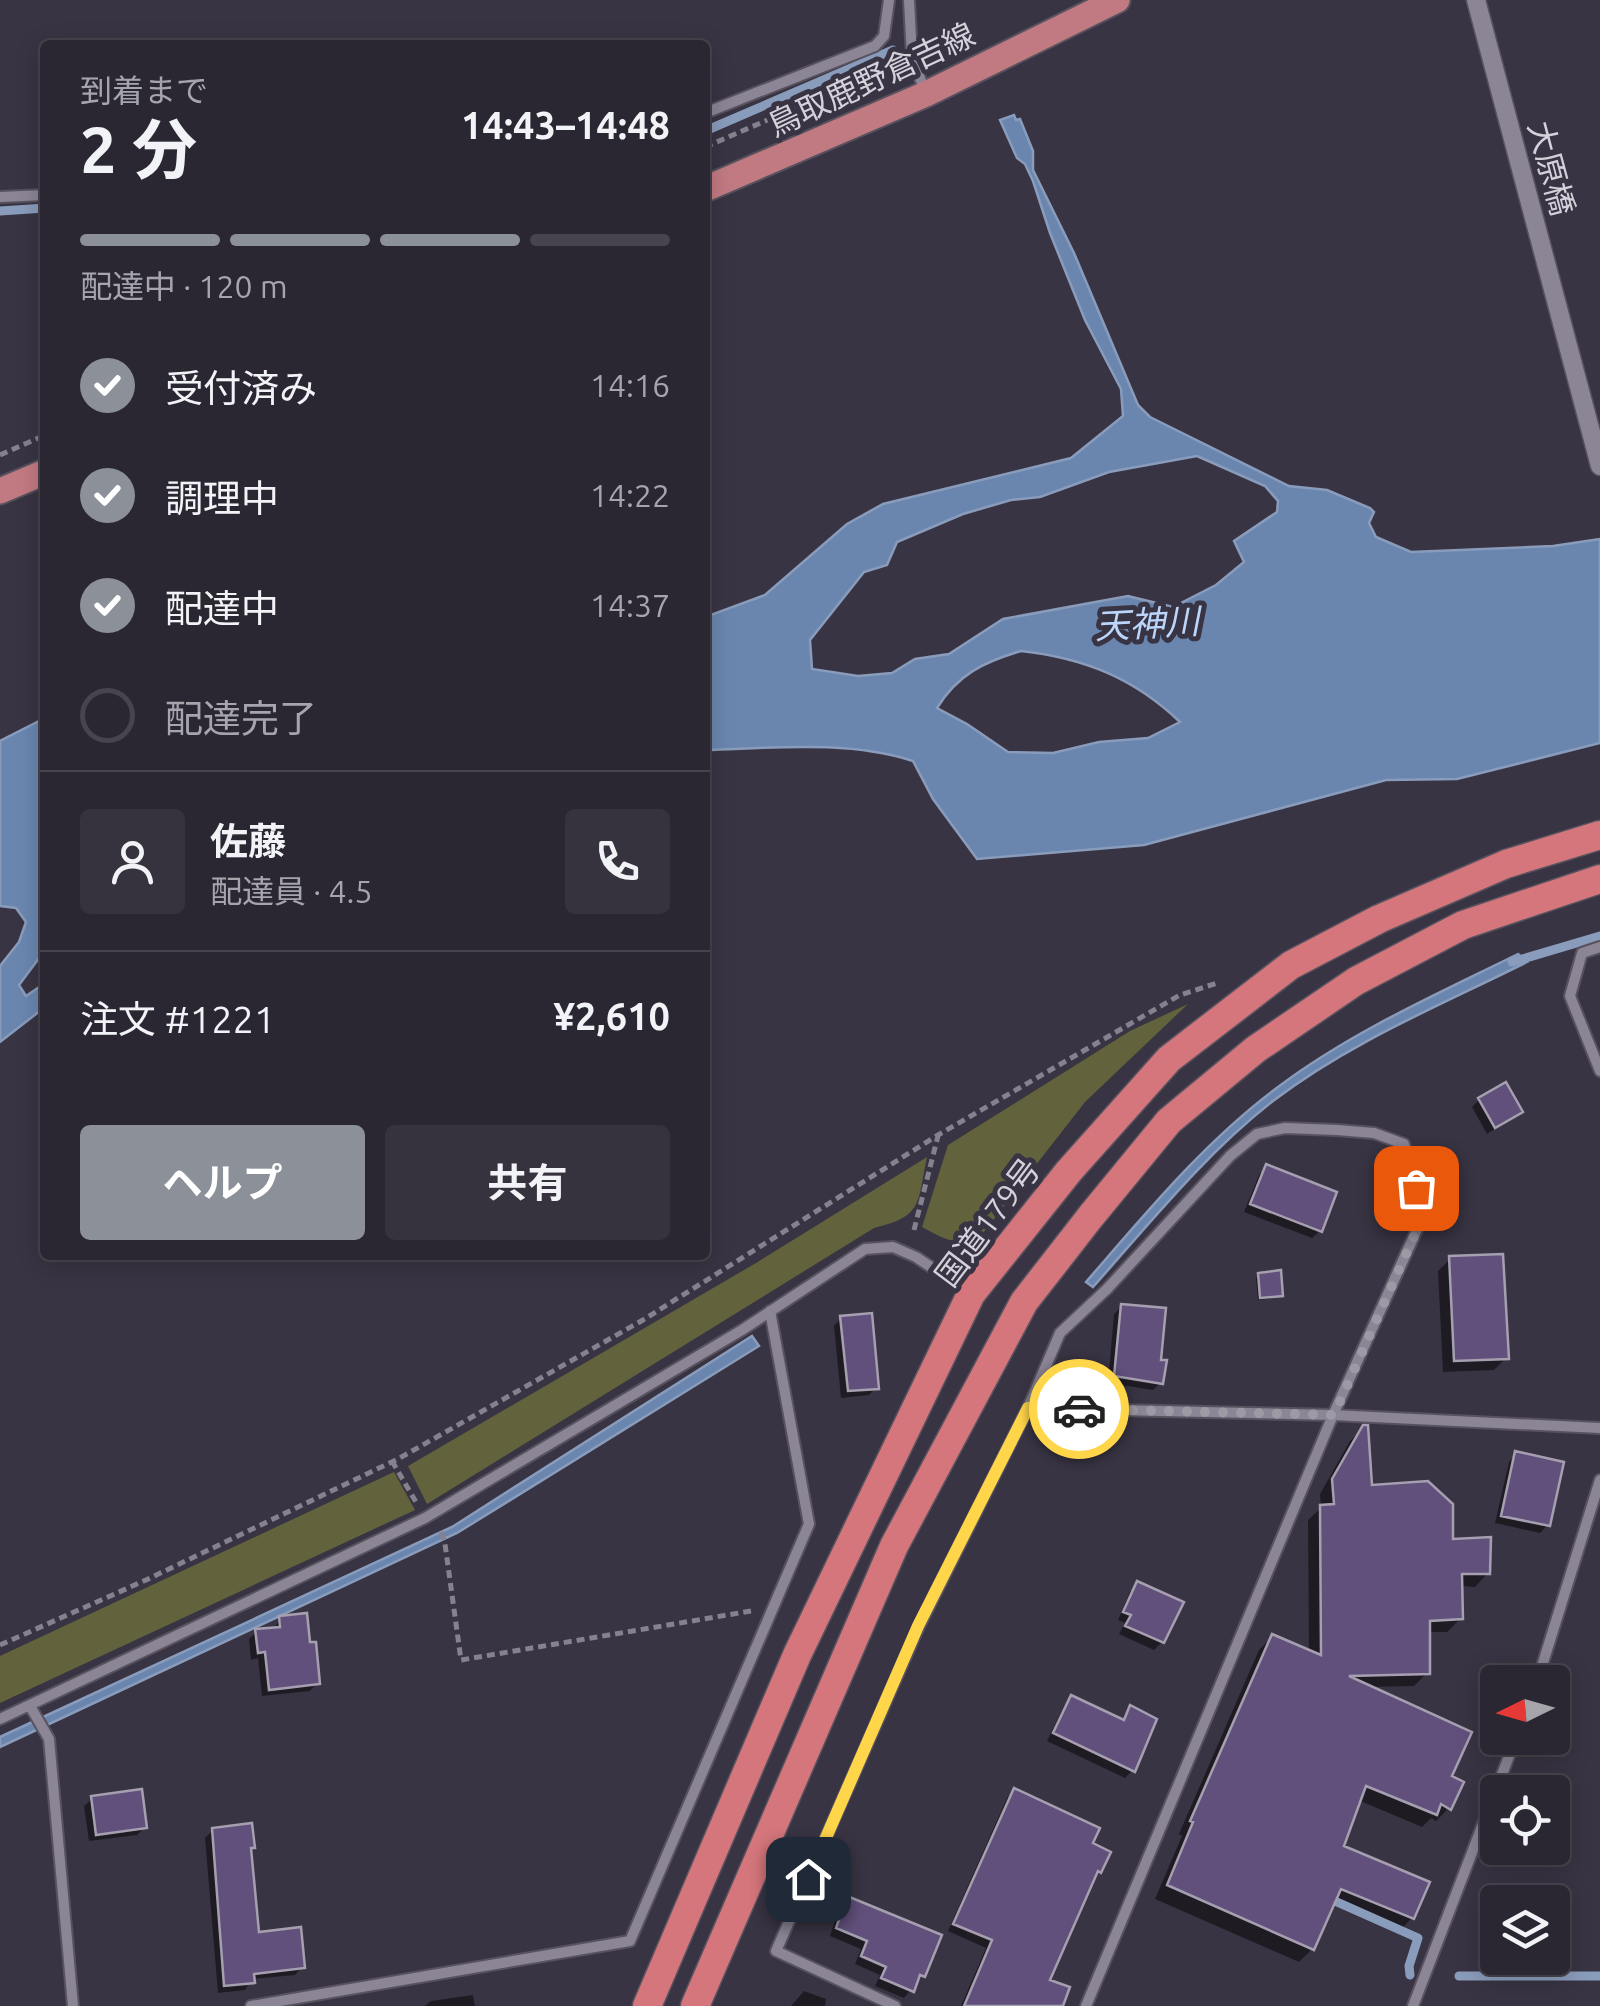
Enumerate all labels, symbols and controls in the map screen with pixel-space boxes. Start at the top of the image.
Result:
street label: 鳥取鹿野倉吉線 [762,15,980,143]
text: 到着まで [80,72,208,108]
text: 14:43–14:48 [461,104,670,146]
text: 2 分 [80,112,197,185]
street label: 大原橋 [1522,117,1582,219]
text: 配達中 · 120 m [80,268,288,304]
icon: check [80,358,135,413]
text: 受付済み [165,367,317,409]
text: 14:16 [590,367,670,403]
icon: check [80,468,135,523]
text: 調理中 [165,477,279,519]
text: 14:22 [590,477,670,513]
icon: check [80,578,135,633]
text: 配達中 [165,587,279,629]
text: 14:37 [590,587,670,623]
water label: 天神川 [1094,600,1204,646]
text: 配達完了 [165,697,317,739]
button: person [80,809,185,914]
button: phone [565,809,670,914]
text: 佐藤 [210,820,286,862]
text: 配達員 · 4.5 [210,873,373,909]
text: ¥2,610 [553,995,670,1037]
text: 注文 #1221 [80,998,275,1040]
button: ヘルプ [80,1125,365,1240]
button: 共有 [385,1125,670,1240]
pin [1374,1146,1459,1231]
street label: 国道179号 [927,1151,1047,1293]
icon: bag [1389,1161,1444,1216]
courier [1029,1359,1129,1459]
icon: car [1052,1382,1107,1437]
north arrow [1480,1665,1570,1755]
map controls [1480,1665,1570,1975]
button: locate [1480,1775,1570,1865]
pin [766,1837,851,1922]
icon: home [781,1852,836,1907]
button: layers [1480,1885,1570,1975]

